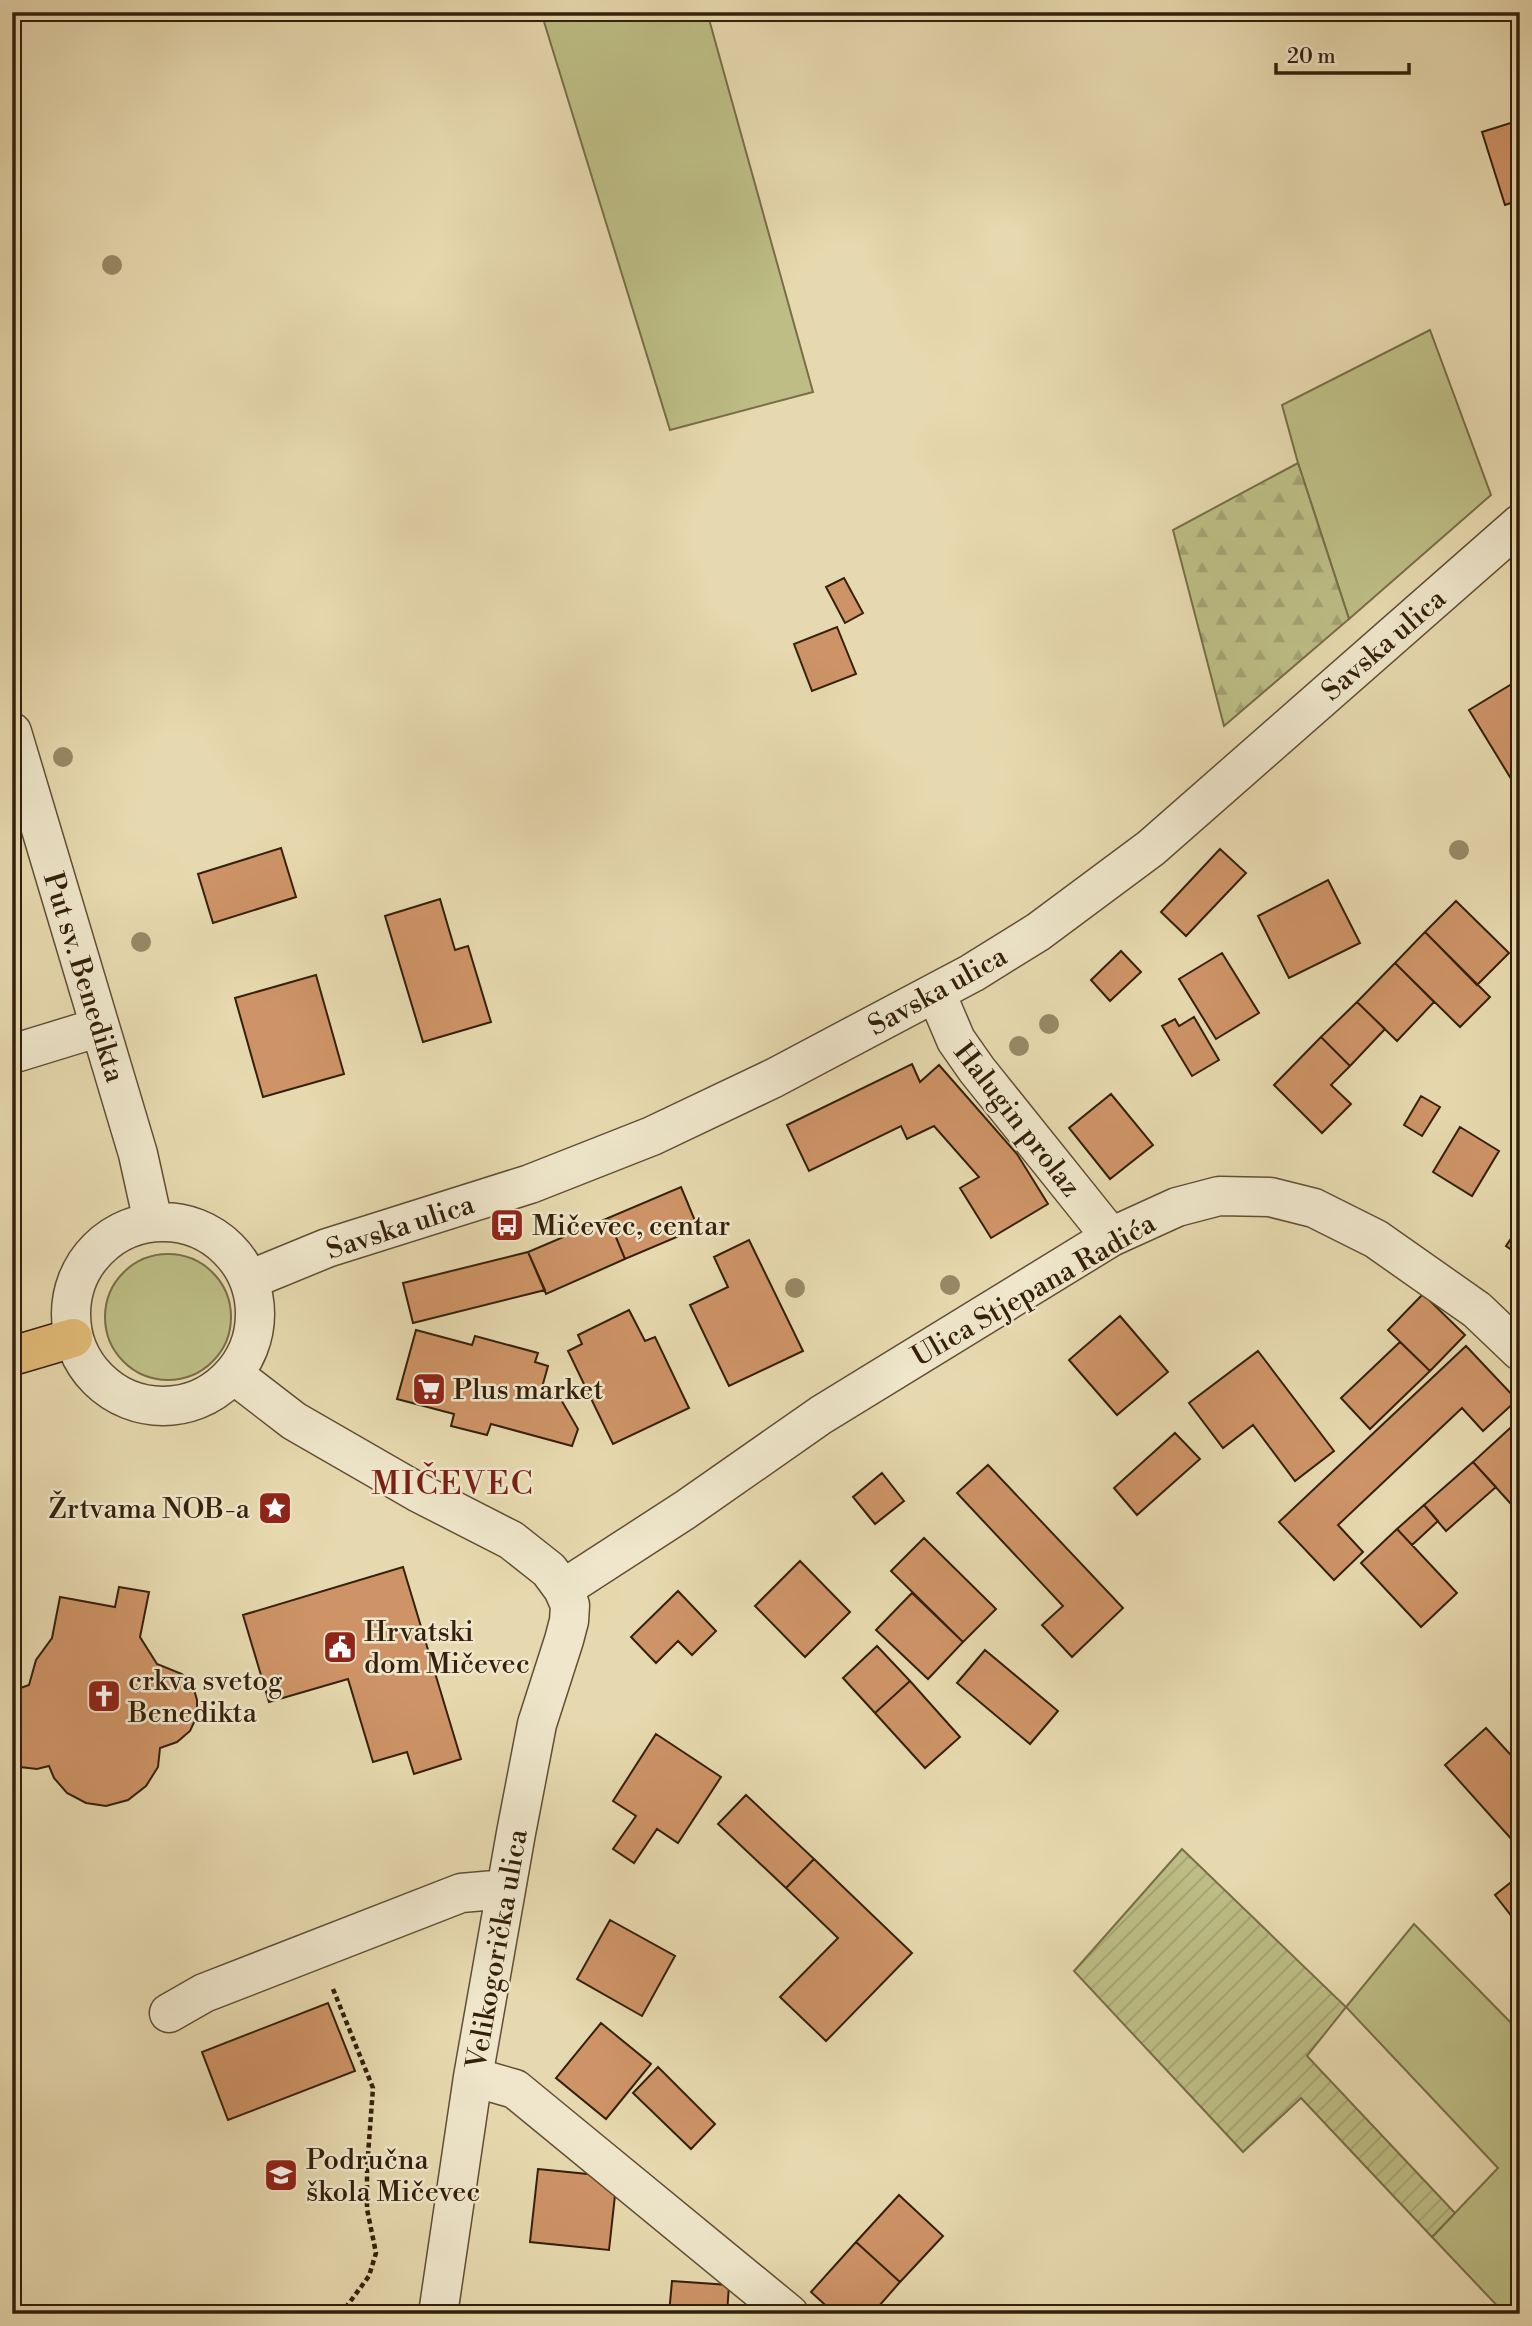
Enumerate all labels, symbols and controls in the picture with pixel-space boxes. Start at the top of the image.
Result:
scale bar [1276,32,1410,76]
text: 20 m [1287,44,1336,70]
street label: Savska ulica [1315,581,1454,709]
street label: Put sv. Benedikta [35,868,132,1087]
street label: Savska ulica [862,938,1014,1044]
street label: Halugin prolaz [946,1036,1088,1204]
street label: Savska ulica [322,1187,480,1268]
bus stop icon: Mičevec, centar [488,1206,526,1244]
street label: Ulica Stjepana Radića [905,1206,1163,1375]
place label: Mičevec, centar [532,1209,730,1244]
supermarket icon: Plus market [410,1370,448,1408]
place label: Plus market [453,1373,603,1408]
district label: MIČEVEC [371,1462,535,1504]
place icon: Žrtvama NOB-a [256,1489,294,1527]
place label: Žrtvama NOB-a [49,1490,251,1527]
place label: Hrvatski dom Mičevec [364,1615,530,1682]
public building icon: Hrvatski dom Mičevec [321,1628,359,1666]
place label: crkva svetog Benedikta [127,1664,283,1731]
church icon: crkva svetog Benedikta [85,1677,123,1715]
street label: Velikogorička ulica [459,1826,536,2073]
place label: Područna škola Mičevec [306,2143,480,2210]
school or university icon: Područna škola Mičevec [262,2156,300,2194]

